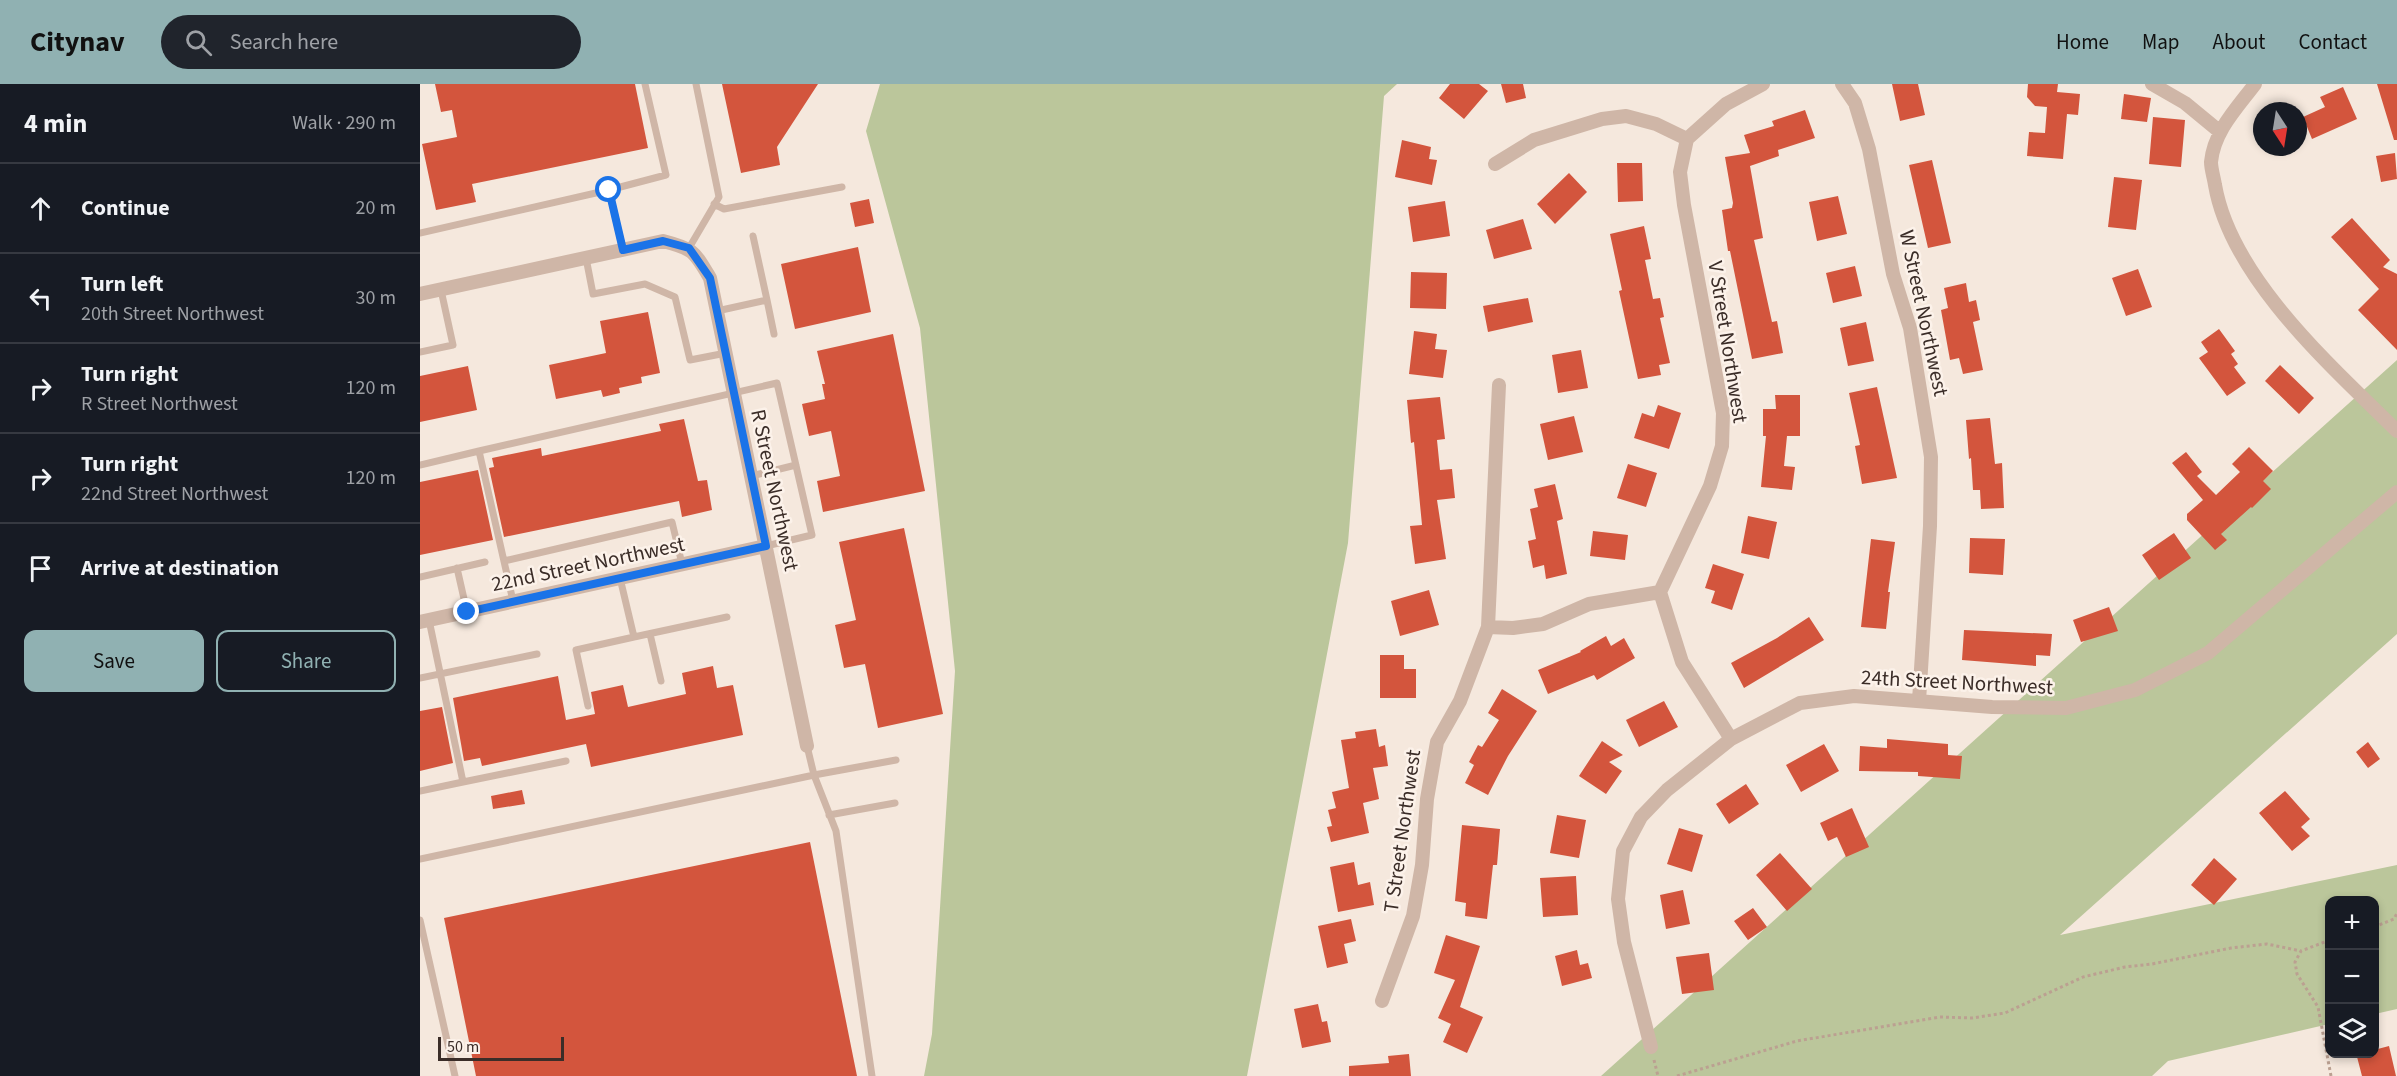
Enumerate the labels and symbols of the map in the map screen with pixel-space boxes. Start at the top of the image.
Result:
north arrow [2253,102,2307,156]
route start [595,176,621,202]
street label: W Street Northwest [1892,227,1956,399]
street label: V Street Northwest [1700,259,1756,425]
street label: R Street Northwest [743,406,807,574]
street label: 22nd Street Northwest [489,529,687,599]
route end [453,598,479,624]
street label: 24th Street Northwest [1860,662,2054,702]
street label: T Street Northwest [1376,748,1428,914]
scale bar [438,1034,564,1062]

